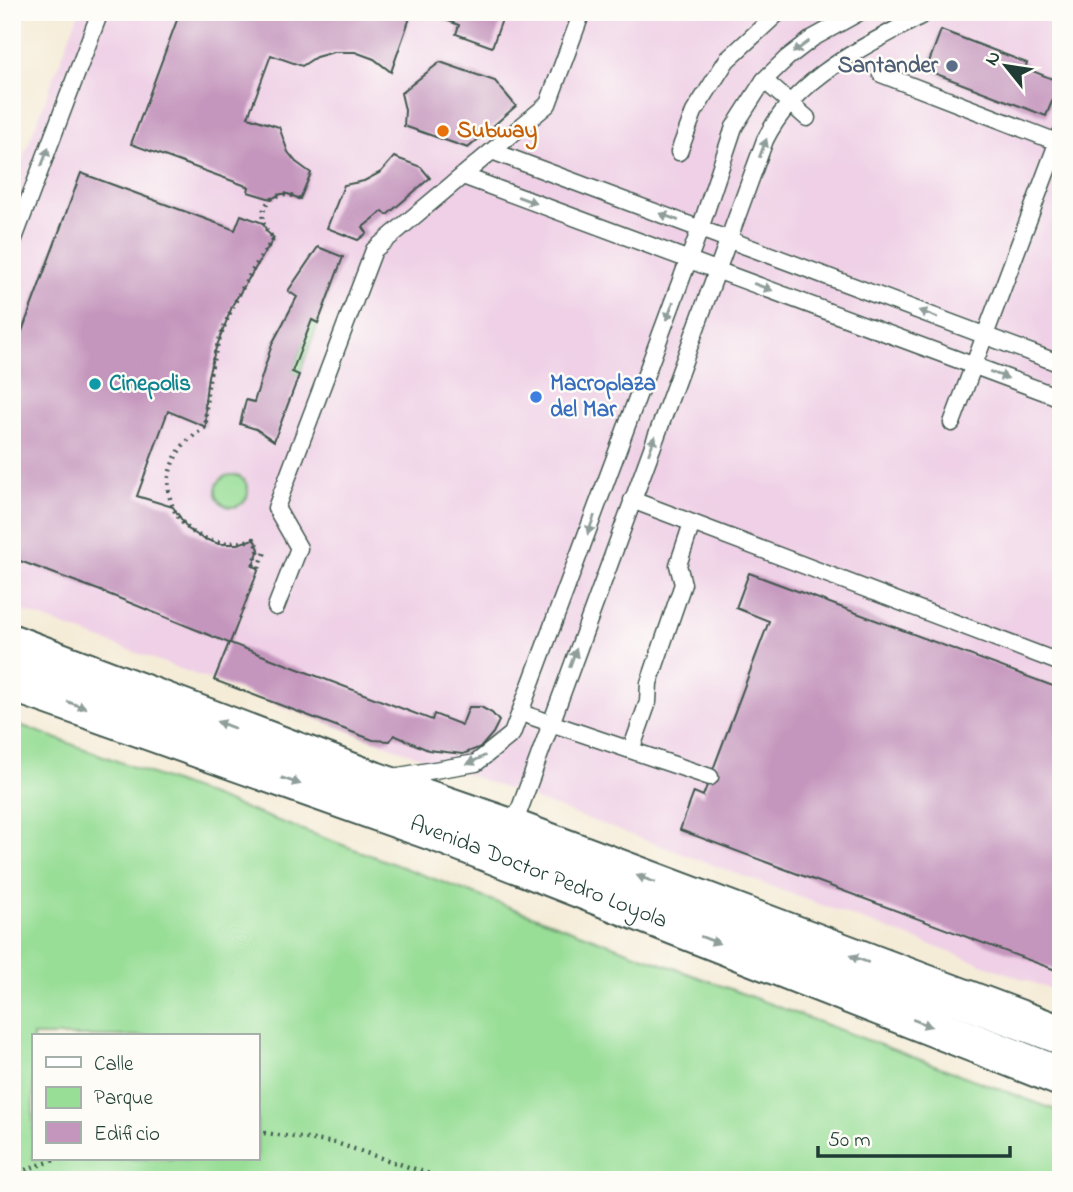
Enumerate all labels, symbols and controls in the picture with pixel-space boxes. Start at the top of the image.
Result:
north arrow [972,32,1042,102]
one-way arrow [792,40,810,54]
text: N [979,46,1008,71]
place label: Santander [838,50,939,83]
marker: Santander [944,58,960,74]
place label: Subway [457,115,538,150]
marker: Subway [435,123,451,139]
one-way arrow [757,137,768,158]
one-way arrow [40,146,51,167]
one-way arrow [516,194,537,205]
one-way arrow [658,212,679,223]
one-way arrow [752,282,773,293]
one-way arrow [664,301,675,322]
one-way arrow [917,309,938,320]
place label: Cinepolis [109,368,191,401]
place label: Macroplaza del Mar [550,368,656,427]
one-way arrow [989,369,1010,380]
marker: Cinepolis [87,376,103,392]
marker: Macroplaza del Mar [528,389,544,405]
one-way arrow [647,435,658,456]
one-way arrow [585,514,596,535]
one-way arrow [568,648,579,669]
one-way arrow [66,700,87,711]
one-way arrow [215,719,236,730]
one-way arrow [466,754,486,766]
one-way arrow [281,776,302,787]
street label: Avenida Doctor Pedro Loyola [405,808,672,938]
one-way arrow [636,874,657,885]
one-way arrow [700,934,721,945]
one-way arrow [849,954,870,965]
one-way arrow [911,1017,932,1028]
legend [32,1034,259,1160]
text: Calle [94,1050,134,1080]
text: Parque [94,1084,153,1114]
scale bar [818,1115,1010,1159]
text: Edificio [94,1120,160,1150]
text: 50 m [828,1126,871,1156]

